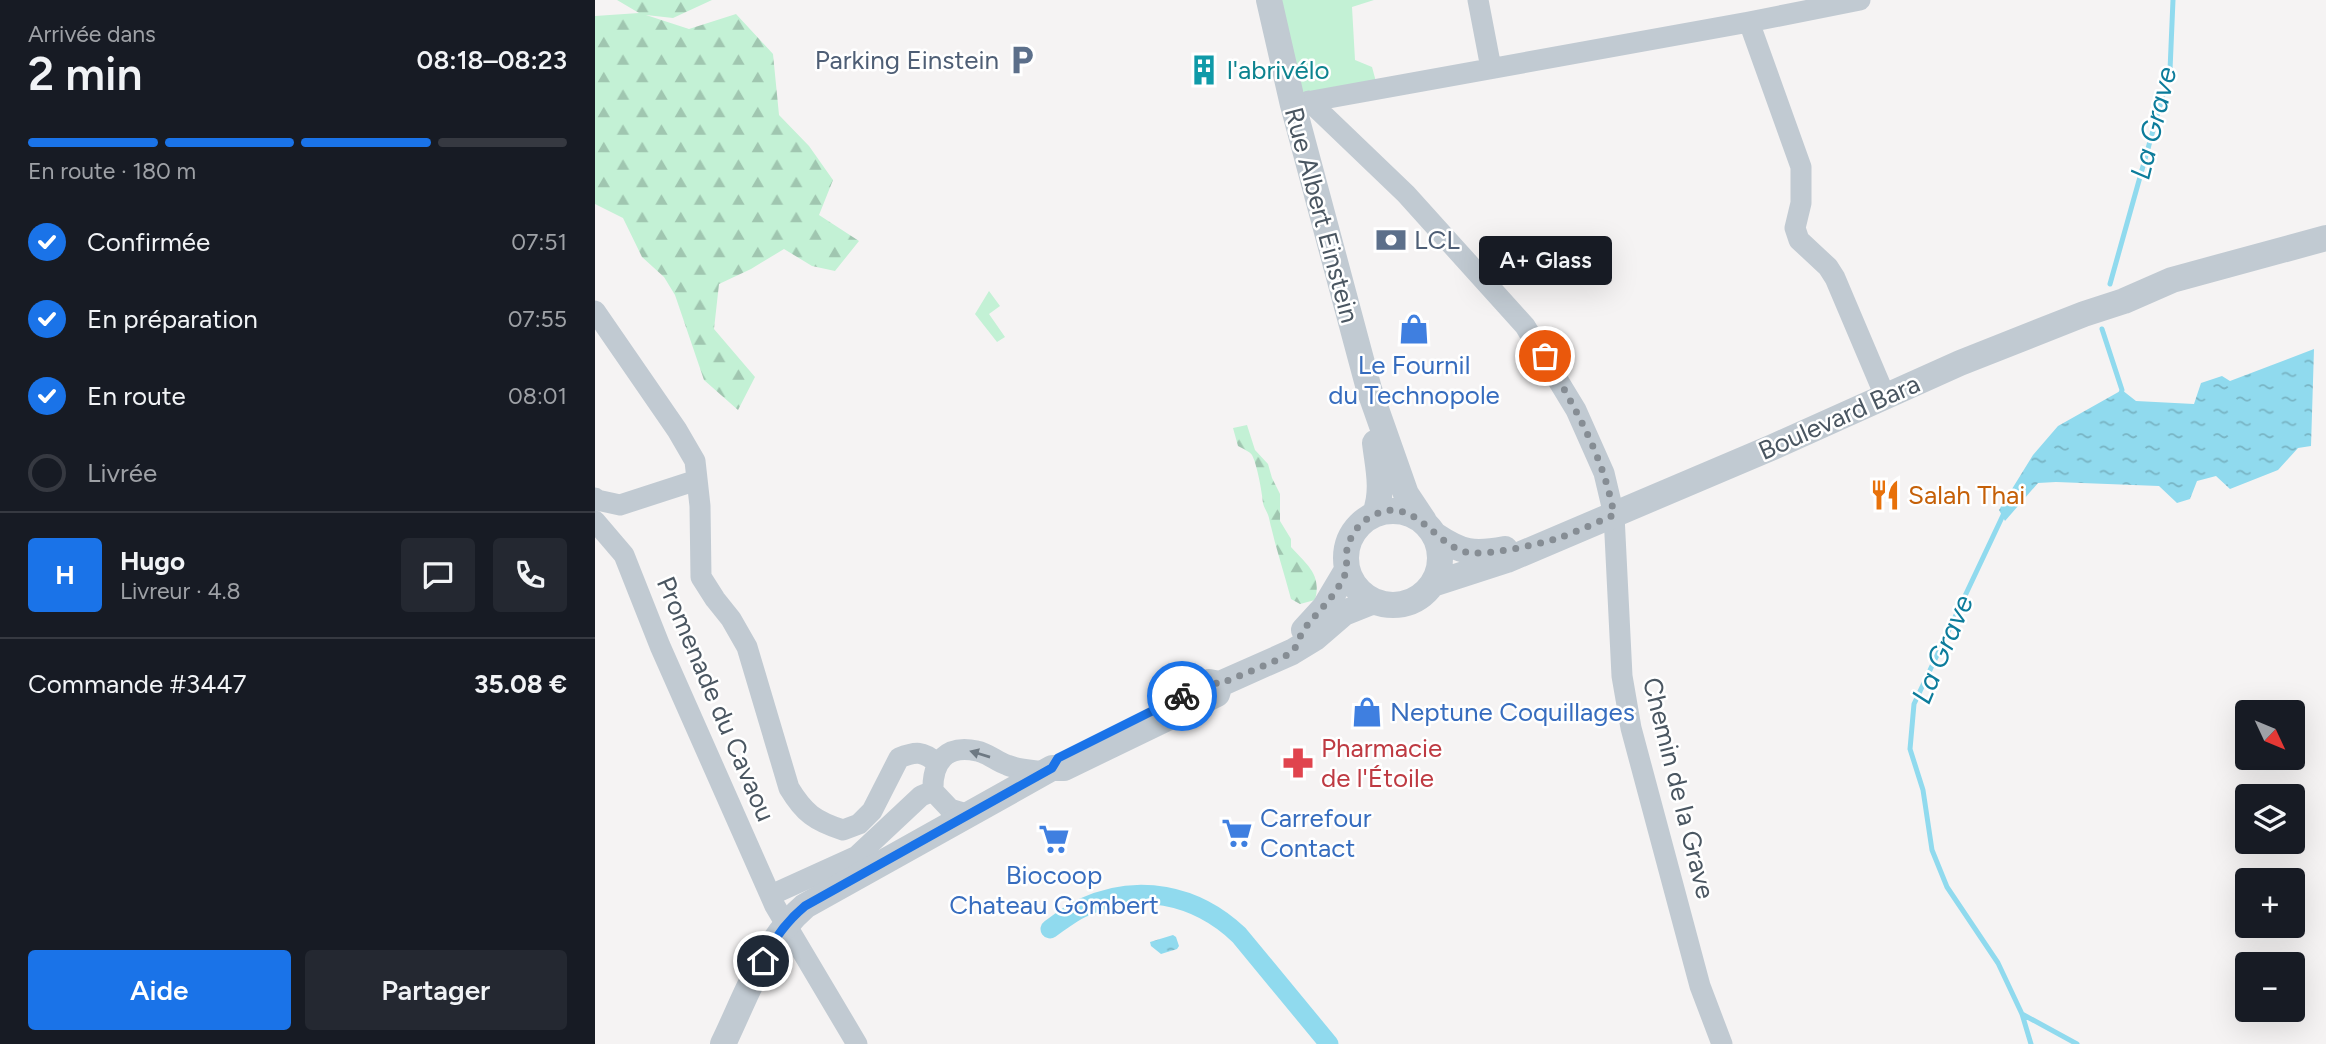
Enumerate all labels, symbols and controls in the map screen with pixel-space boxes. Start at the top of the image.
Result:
text: Arrivée dans [28,20,156,48]
parking icon: Parking Einstein [1005,43,1039,77]
text: 08:18–08:23 [417,44,567,76]
place label: Parking Einstein [815,44,999,76]
text: 2 min [28,46,143,102]
building icon: l'abrivélo [1187,53,1221,87]
place label: l'abrivélo [1227,54,1329,86]
water label: La Grave [2123,63,2183,183]
street label: Rue Albert Einstein [1278,104,1366,326]
text: En route · 180 m [28,157,196,185]
icon: check [28,223,66,261]
bank icon: LCL [1374,223,1408,257]
place label: LCL [1414,224,1460,256]
text: Confirmée [87,226,210,258]
text: 07:51 [511,228,567,256]
callout: A+ Glass [1479,237,1611,286]
text: A+ Glass [1499,246,1592,274]
icon: check [28,300,66,338]
text: En préparation [87,303,258,335]
text: 07:55 [508,305,567,333]
shop icon: Le Fournil du Technopole [1397,312,1431,346]
pin [1515,326,1575,386]
icon: bag [1526,337,1564,375]
place label: Le Fournil du Technopole [1328,349,1500,411]
street label: Boulevard Bara [1753,367,1925,467]
icon: check [28,377,66,415]
text: En route [87,380,186,412]
text: 08:01 [508,382,567,410]
text: Livrée [87,457,157,489]
restaurant icon: Salah Thai [1868,478,1902,512]
place label: Salah Thai [1908,479,2025,511]
button: chat [401,538,475,612]
button: phone [493,538,567,612]
text: Hugo [120,545,185,577]
text: H [55,559,75,591]
street label: Promenade du Cavaou [650,572,782,826]
text: Livreur · 4.8 [120,577,241,605]
water label: La Grave [1904,590,1980,708]
courier [1147,661,1217,731]
text: Commande #3447 [28,668,246,700]
text: 35.08 € [474,668,567,700]
street label: Chemin de la Grave [1636,674,1722,902]
icon: bike [1163,677,1201,715]
shop icon: Neptune Coquillages [1350,695,1384,729]
place label: Neptune Coquillages [1390,696,1635,728]
north arrow [2235,700,2305,770]
map controls [2235,700,2305,1022]
place label: Pharmacie de l'Étoile [1321,732,1442,794]
pharmacy icon: Pharmacie de l'Étoile [1281,746,1315,780]
one-way arrow [970,749,991,759]
button: layers [2235,784,2305,854]
place label: Carrefour Contact [1260,802,1372,864]
supermarket icon: Carrefour Contact [1220,816,1254,850]
supermarket icon: Biocoop Chateau Gombert [1037,822,1071,856]
place label: Biocoop Chateau Gombert [949,859,1159,921]
button: + [2235,868,2305,938]
pin [733,931,793,991]
icon: home [744,942,782,980]
button: Aide [28,950,291,1030]
button: Partager [305,950,567,1030]
button: − [2235,952,2305,1022]

